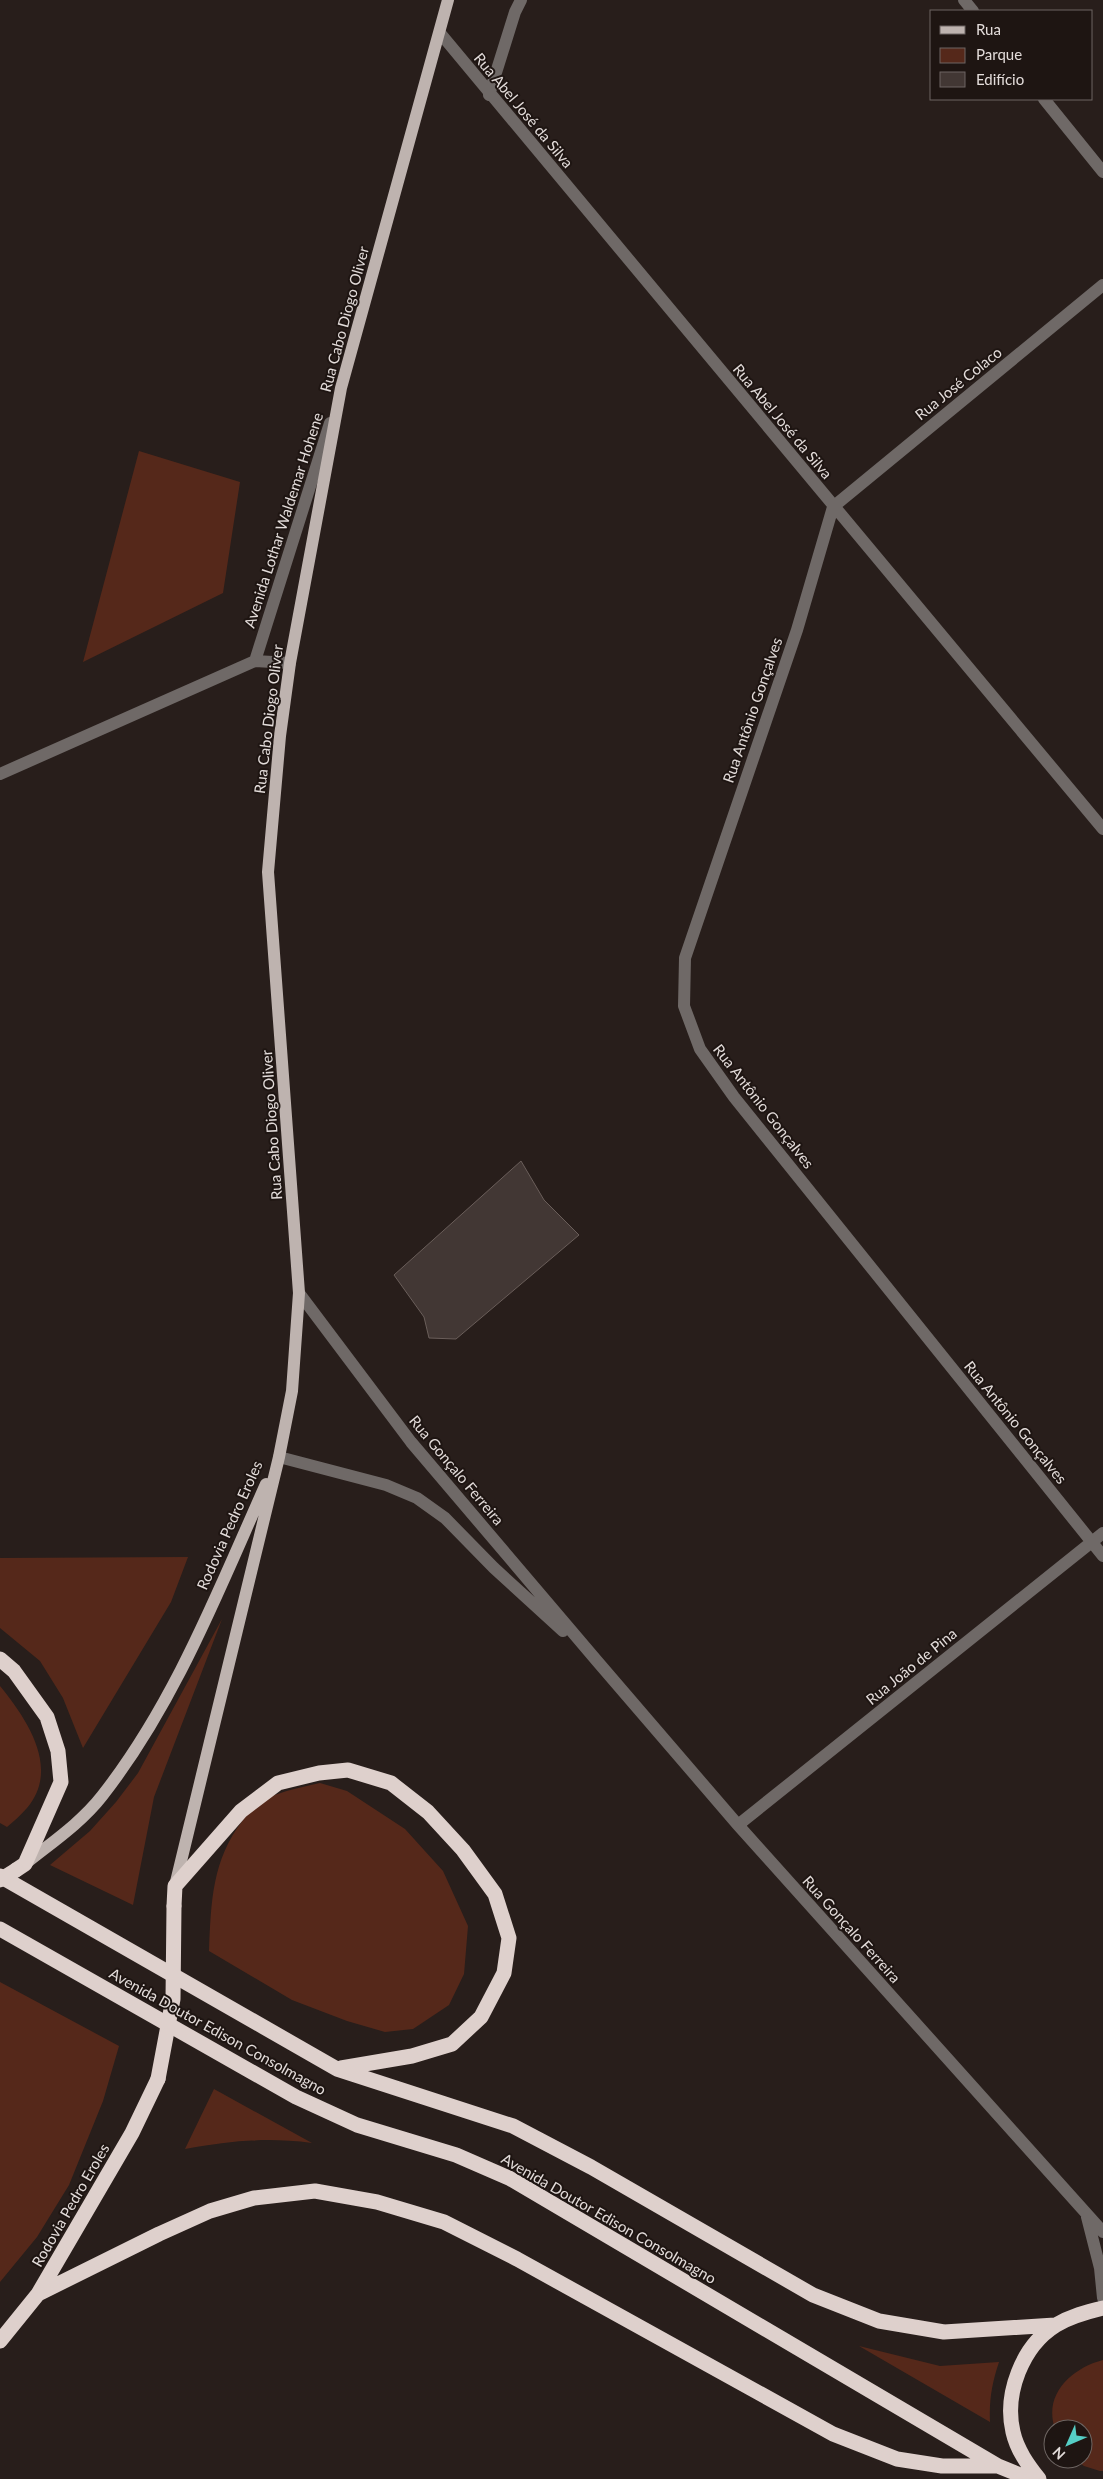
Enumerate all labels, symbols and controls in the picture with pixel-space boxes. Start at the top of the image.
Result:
legend [930,10,1093,100]
text: Rua [976,20,1001,38]
text: Parque [976,45,1022,63]
street label: Rua Abel José da Silva [471,49,577,171]
text: Edifício [976,70,1024,88]
street label: Rua Cabo Diogo Oliver [316,244,372,394]
street label: Rua José Colaco [911,343,1005,423]
street label: Rua Abel José da Silva [730,360,836,482]
street label: Avenida Lothar Waldemar Hohene [240,410,326,630]
street label: Rua Antônio Gonçalves [719,635,785,785]
street label: Rua Cabo Diogo Oliver [250,643,286,795]
street label: Rua Antônio Gonçalves [710,1040,818,1172]
street label: Rua Cabo Diogo Oliver [257,1049,285,1201]
street label: Rua Antônio Gonçalves [961,1357,1071,1487]
street label: Rua Gonçalo Ferreira [406,1411,508,1529]
street label: Rodovia Pedro Eroles [192,1458,266,1592]
street label: Rua João de Pina [862,1624,960,1708]
street label: Rua Gonçalo Ferreira [799,1872,905,1986]
street label: Avenida Doutor Edison Consolmagno [107,1964,329,2098]
street label: Rodovia Pedro Eroles [27,2140,113,2270]
street label: Avenida Doutor Edison Consolmagno [498,2149,720,2287]
north arrow [1043,2419,1093,2469]
text: N [1049,2444,1068,2463]

